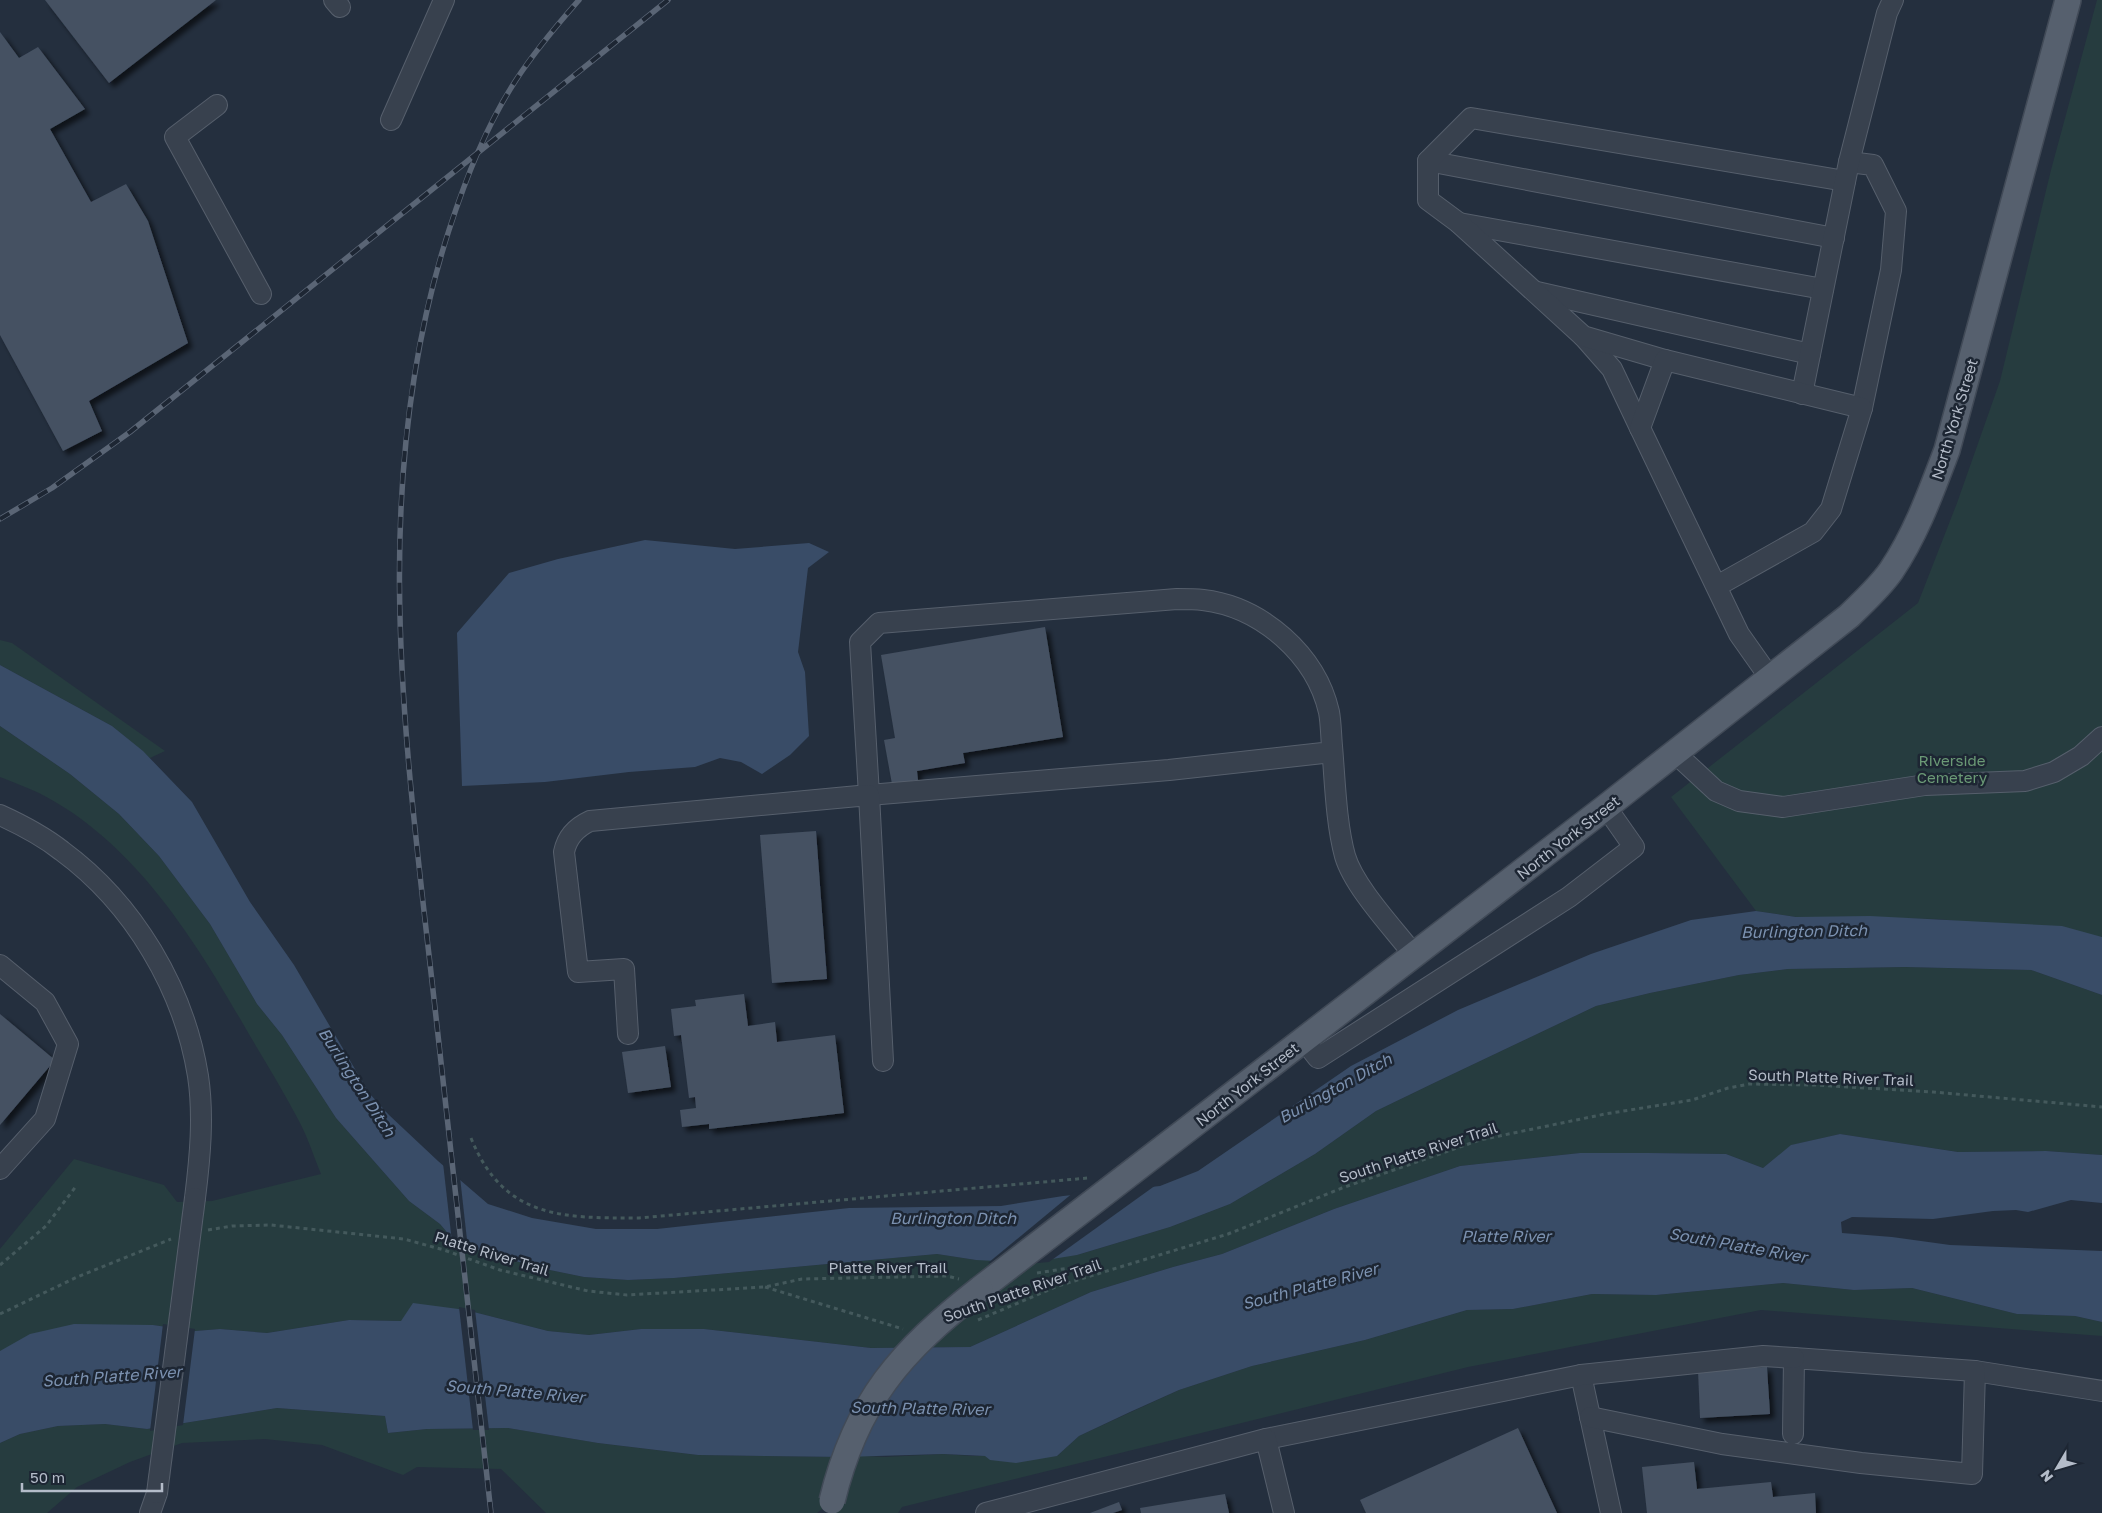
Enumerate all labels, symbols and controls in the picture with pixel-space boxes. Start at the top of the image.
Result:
street label: North York Street [1927,356,1981,482]
park label: Riverside Cemetery [1917,751,1988,786]
street label: North York Street [1513,791,1623,883]
water label: Burlington Ditch [1741,920,1868,942]
water label: Burlington Ditch [314,1024,400,1141]
street label: North York Street [1192,1038,1302,1130]
water label: Burlington Ditch [1275,1048,1396,1127]
street label: South Platte River Trail [1748,1065,1914,1089]
street label: South Platte River Trail [1337,1118,1500,1186]
water label: Burlington Ditch [890,1208,1017,1228]
water label: South Platte River [1668,1223,1811,1267]
water label: Platte River [1461,1226,1554,1246]
street label: Platte River Trail [433,1227,552,1279]
street label: South Platte River Trail [941,1254,1103,1325]
street label: Platte River Trail [829,1258,948,1276]
water label: South Platte River [1240,1258,1383,1314]
water label: South Platte River [42,1361,185,1391]
water label: South Platte River [445,1375,588,1407]
water label: South Platte River [850,1397,993,1419]
north arrow [2032,1443,2082,1493]
scale bar [22,1460,162,1492]
text: N [2036,1467,2056,1486]
text: 50 m [30,1468,65,1486]

